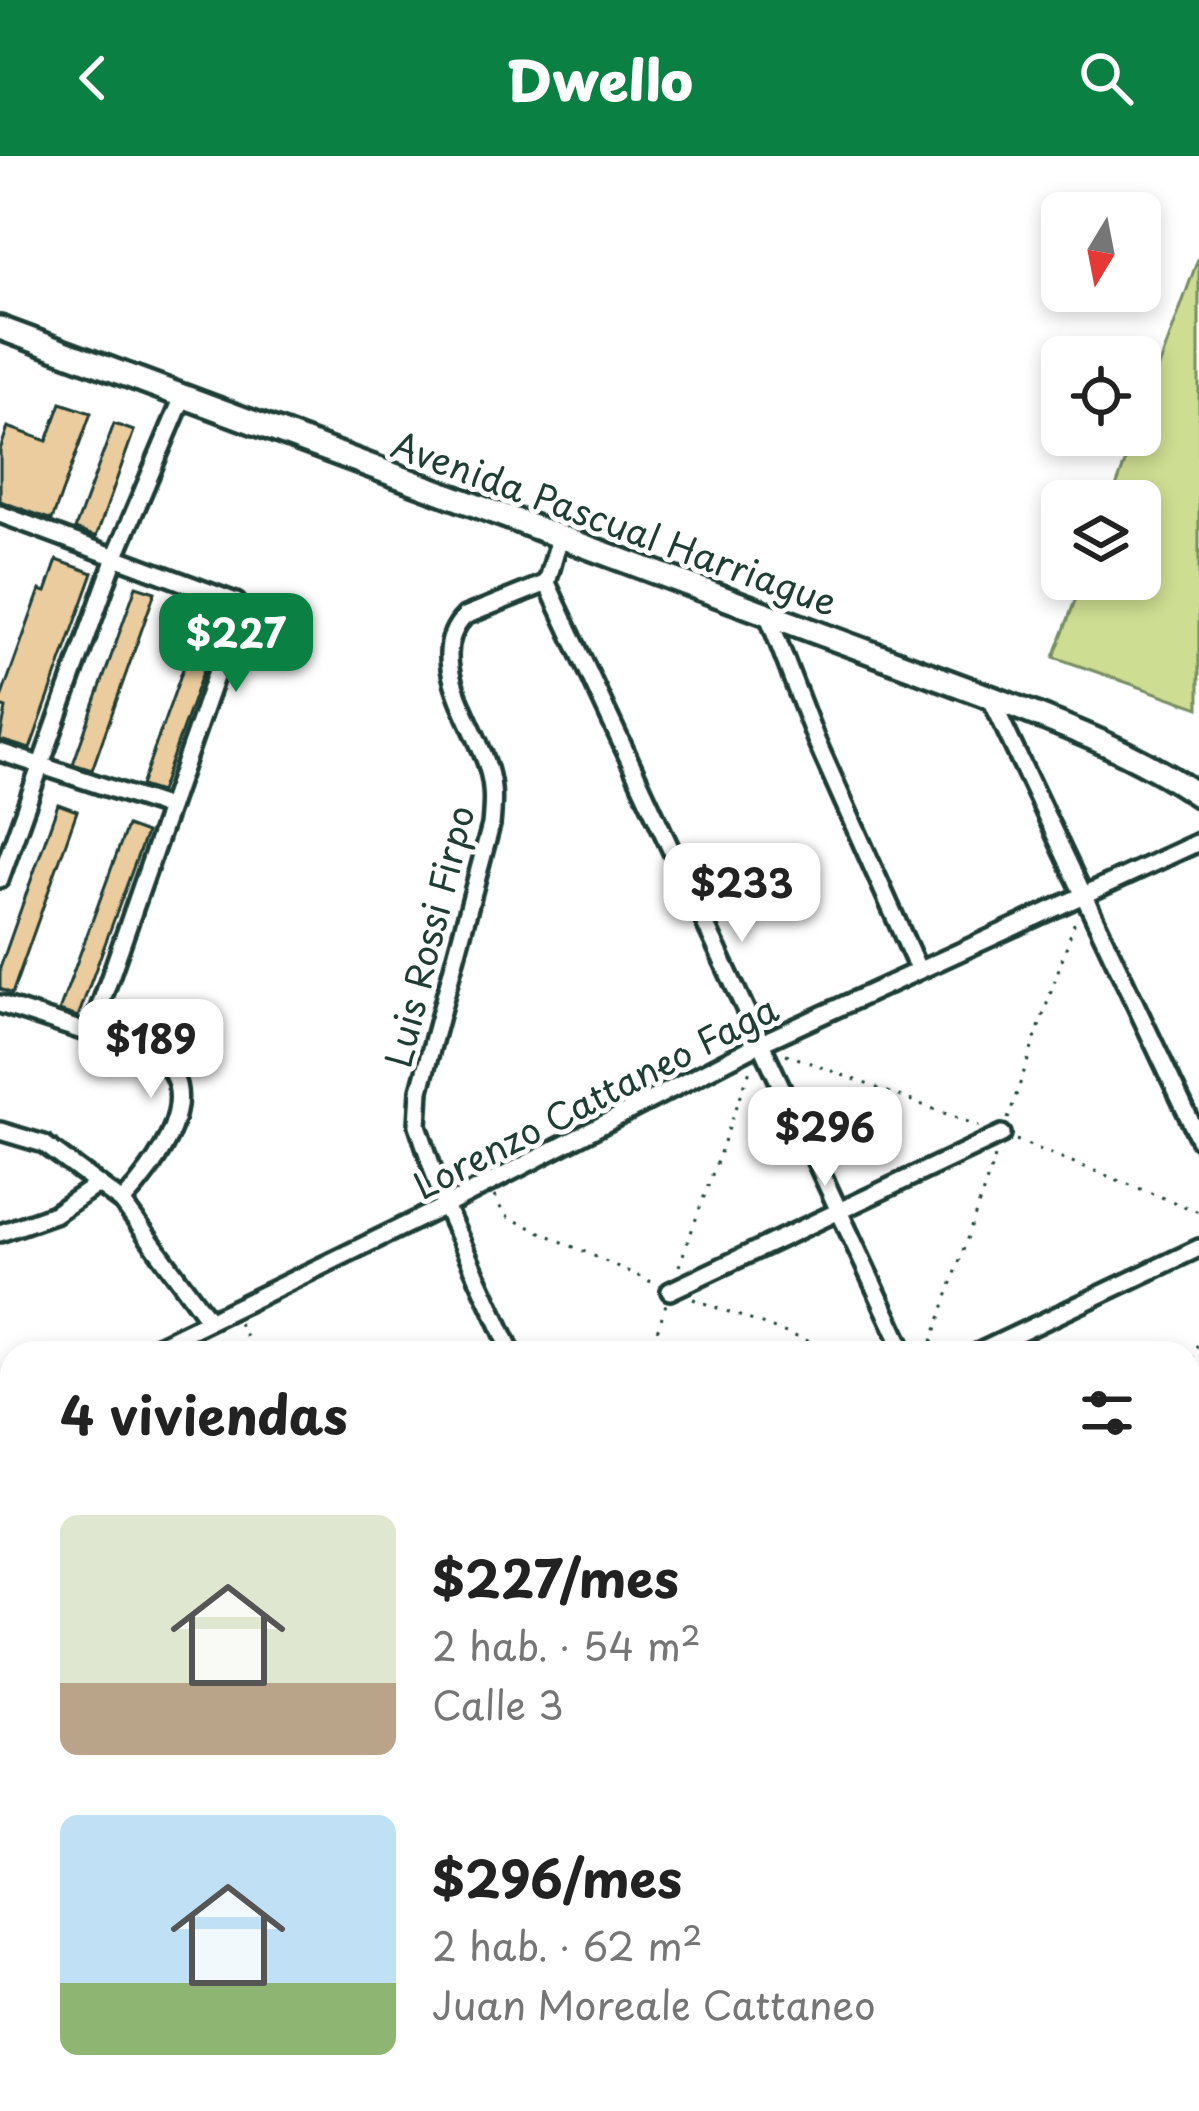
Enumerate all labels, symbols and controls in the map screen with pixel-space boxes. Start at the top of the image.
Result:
text: Dwello [506,38,693,119]
icon: back [60,45,126,111]
icon: search [1073,45,1139,111]
north arrow [1041,192,1161,312]
map controls [1041,192,1161,600]
button: locate [1041,336,1161,456]
street label: Avenida Pascual Harriague [385,416,845,628]
button: layers [1041,480,1161,600]
pin: $227 [165,593,307,695]
text: $227 [186,602,286,661]
street label: Luis Rossi Firpo [369,799,487,1073]
pin: $233 [671,843,813,945]
text: $233 [690,852,794,911]
street label: Lorenzo Cattaneo Faga [403,980,787,1212]
pin: $189 [80,999,222,1101]
text: $189 [105,1008,197,1067]
pin: $296 [754,1087,896,1189]
text: $296 [775,1096,875,1155]
text: 4 viviendas [60,1375,348,1452]
icon: filters [1074,1380,1140,1446]
text: $227/mes [432,1538,679,1615]
icon: home [156,1563,300,1707]
text: 2 hab. · 54 m² [432,1615,701,1674]
text: Calle 3 [432,1674,564,1733]
text: $296/mes [432,1838,682,1915]
icon: home [156,1863,300,2007]
text: 2 hab. · 62 m² [432,1915,703,1974]
text: Juan Moreale Cattaneo [432,1974,876,2033]

